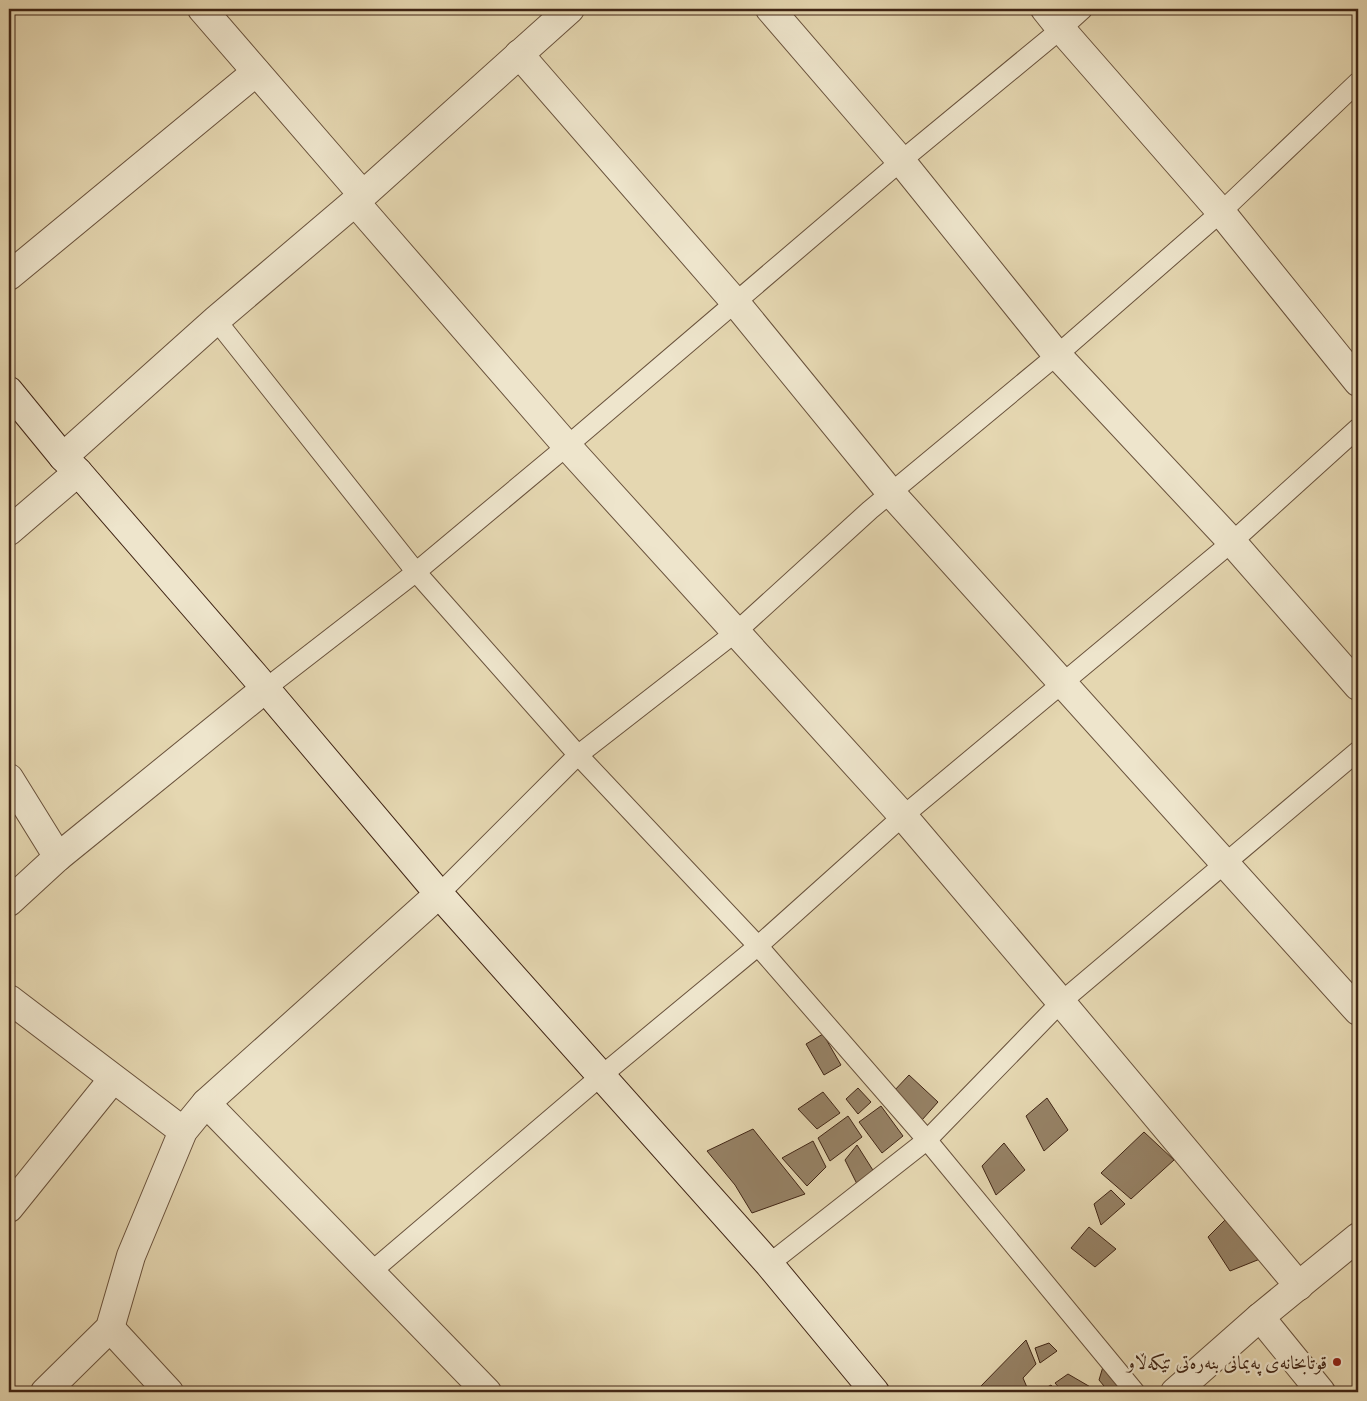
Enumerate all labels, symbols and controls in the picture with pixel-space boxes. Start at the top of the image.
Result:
place label: قوتابخانەی پەیمانی بنەرەتی تێکەڵاو [1125,1348,1327,1376]
marker: قوتابخانەی پەیمانی بنەرەتی تێکەڵاو [1331,1356,1343,1368]

